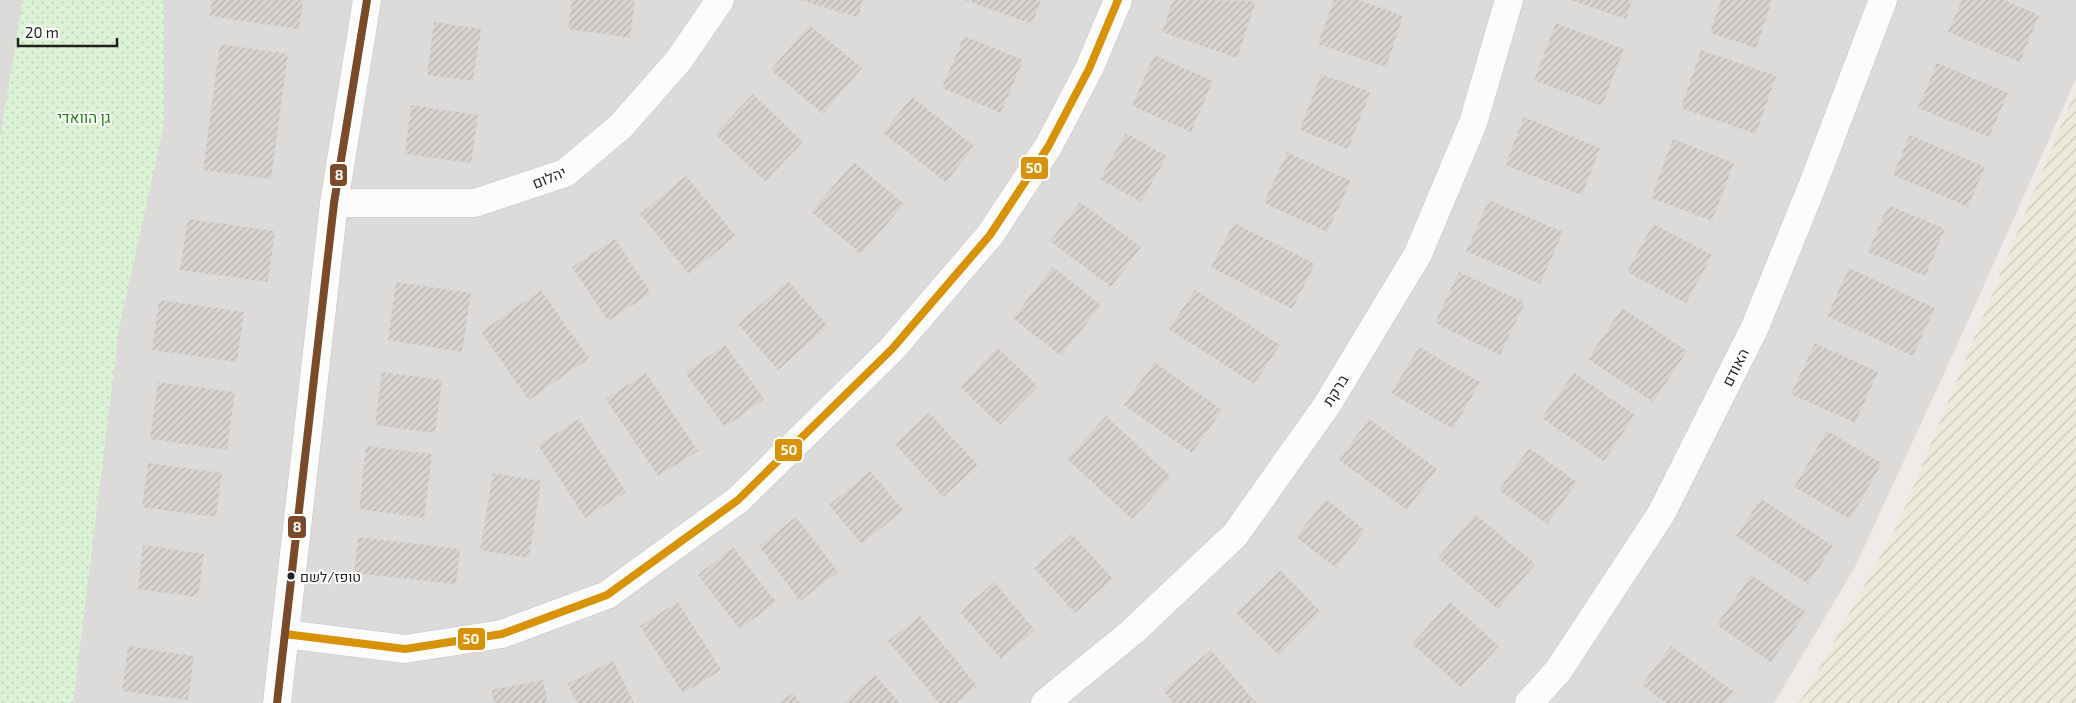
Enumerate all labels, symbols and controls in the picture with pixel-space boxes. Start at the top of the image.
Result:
scale bar [18,15,116,47]
text: 20 m [25,23,59,41]
park label: גן הוואדי [57,108,111,126]
line badge: 50 [1020,156,1049,180]
text: 50 [1026,159,1042,176]
street label: יהלום [529,162,569,192]
line badge: 8 [329,163,348,187]
text: 8 [335,166,343,183]
street label: האודם [1718,345,1752,389]
street label: ברקת [1318,371,1352,409]
line badge: 50 [774,438,803,462]
text: 50 [781,441,797,458]
line badge: 8 [287,515,307,539]
text: 8 [293,518,301,535]
place label: טופז/לשם [300,568,361,585]
marker: טופז/לשם [286,571,296,581]
line badge: 50 [457,627,486,651]
text: 50 [463,630,479,647]

